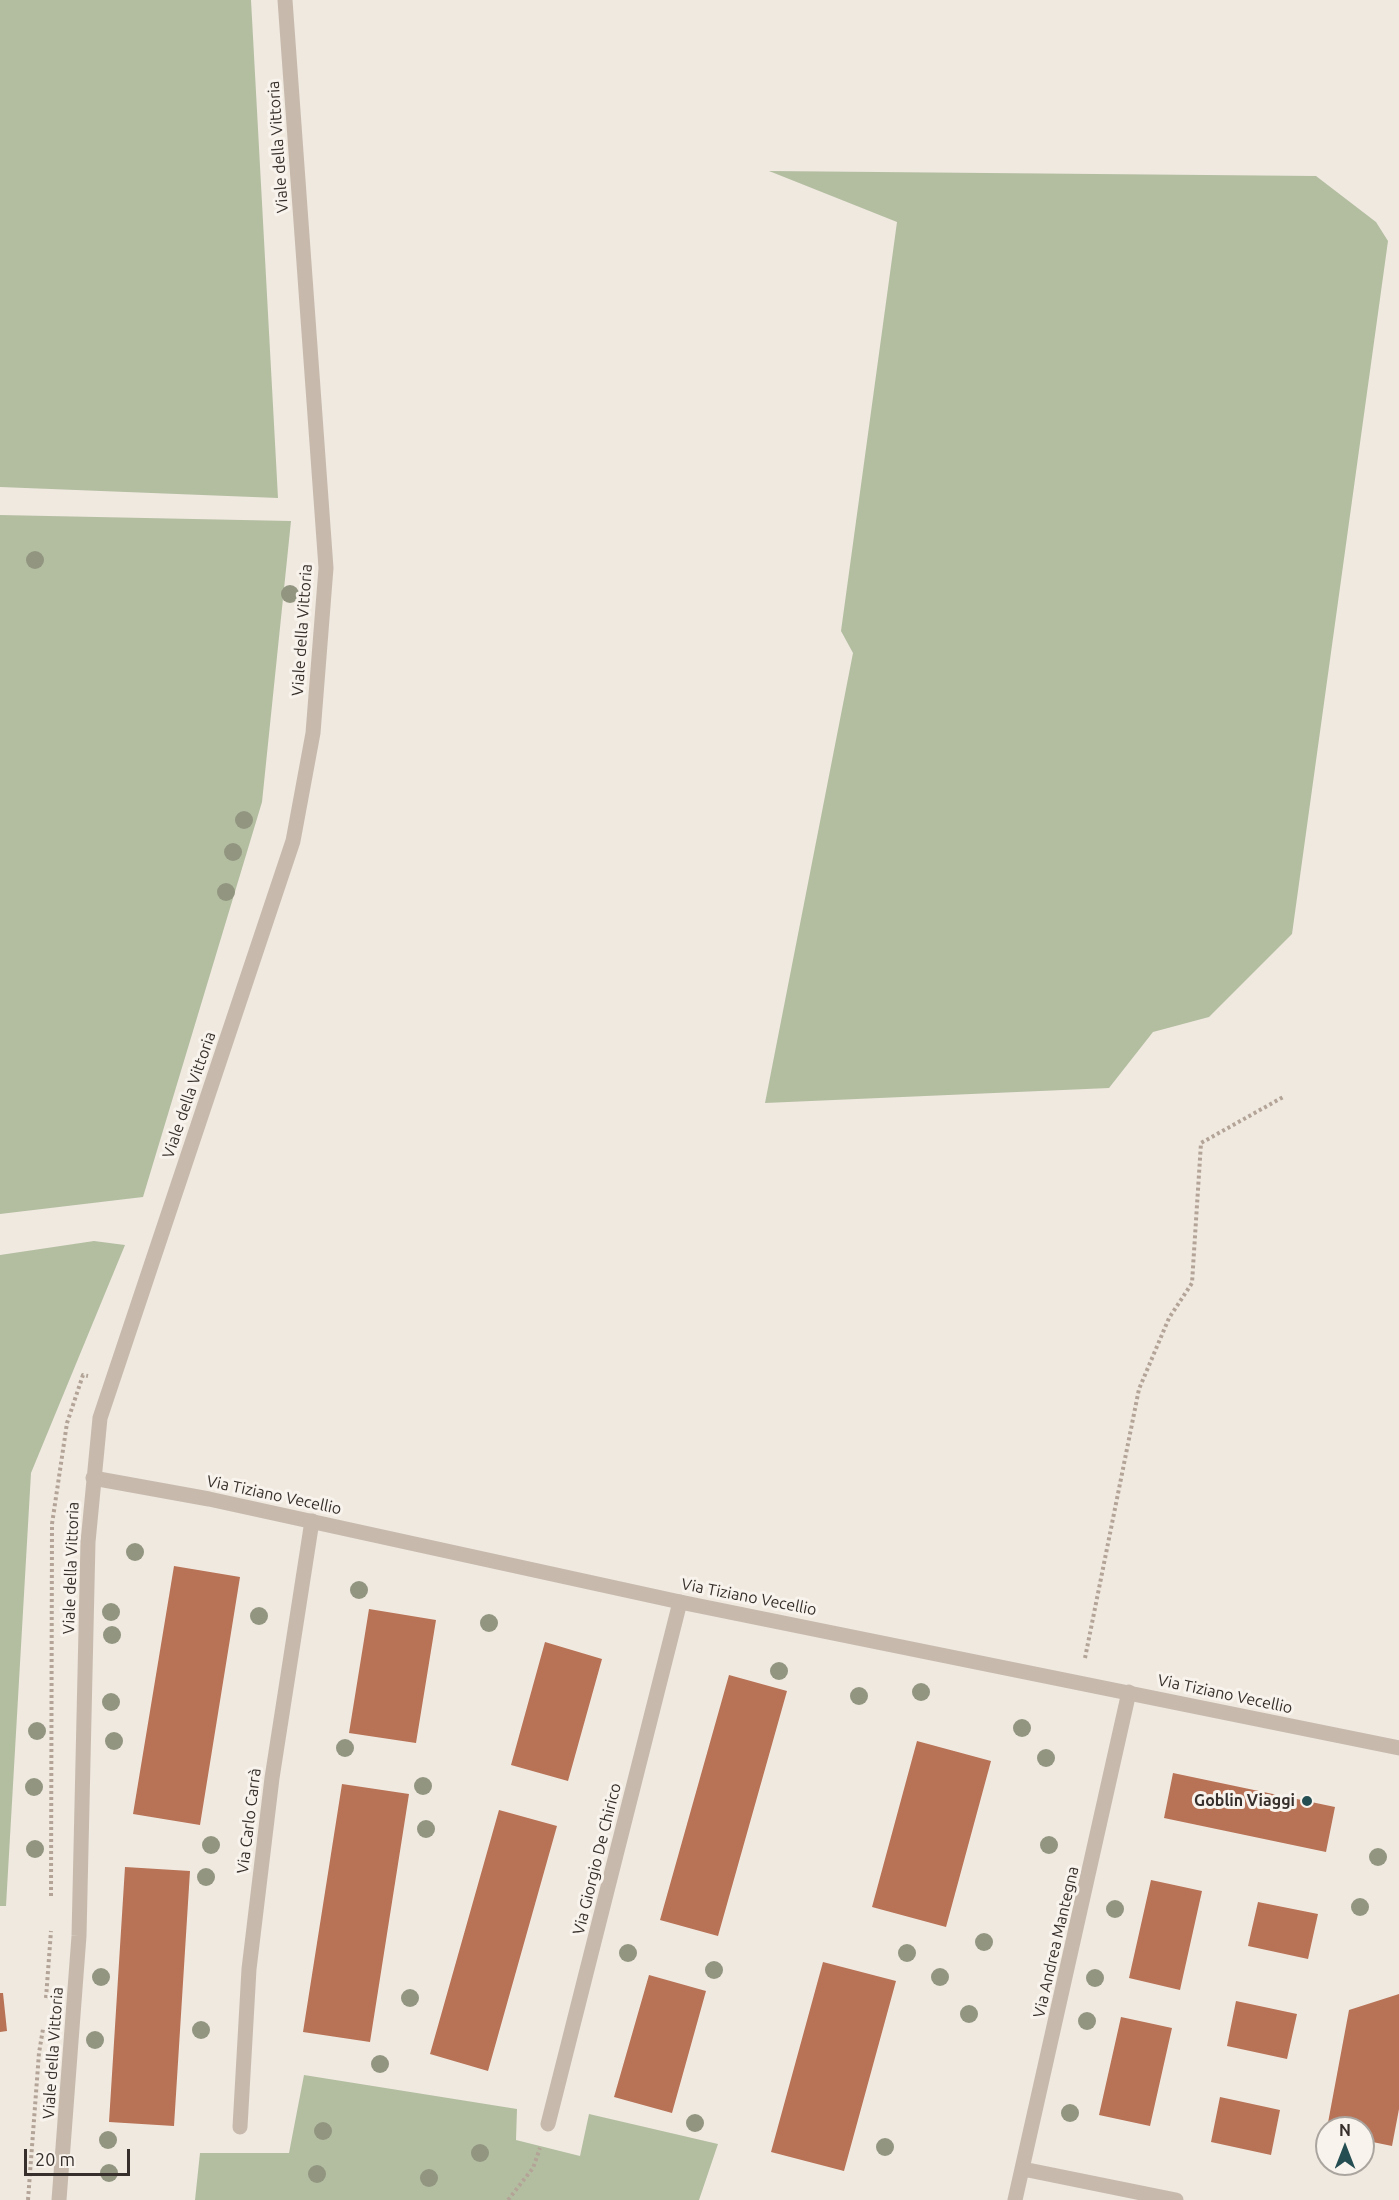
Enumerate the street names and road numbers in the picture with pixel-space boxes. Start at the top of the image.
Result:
street label: Viale della Vittoria [264,80,292,214]
street label: Viale della Vittoria [288,563,316,697]
street label: Viale della Vittoria [158,1029,220,1161]
street label: Via Tiziano Vecellio [205,1471,343,1519]
street label: Viale della Vittoria [59,1501,83,1635]
street label: Via Tiziano Vecellio [680,1574,818,1620]
street label: Via Tiziano Vecellio [1156,1670,1294,1718]
street label: Via Carlo Carrà [233,1767,265,1875]
street label: Via Giorgio De Chirico [569,1781,625,1937]
street label: Via Andrea Mantegna [1029,1864,1083,2020]
street label: Viale della Vittoria [39,1986,67,2120]

